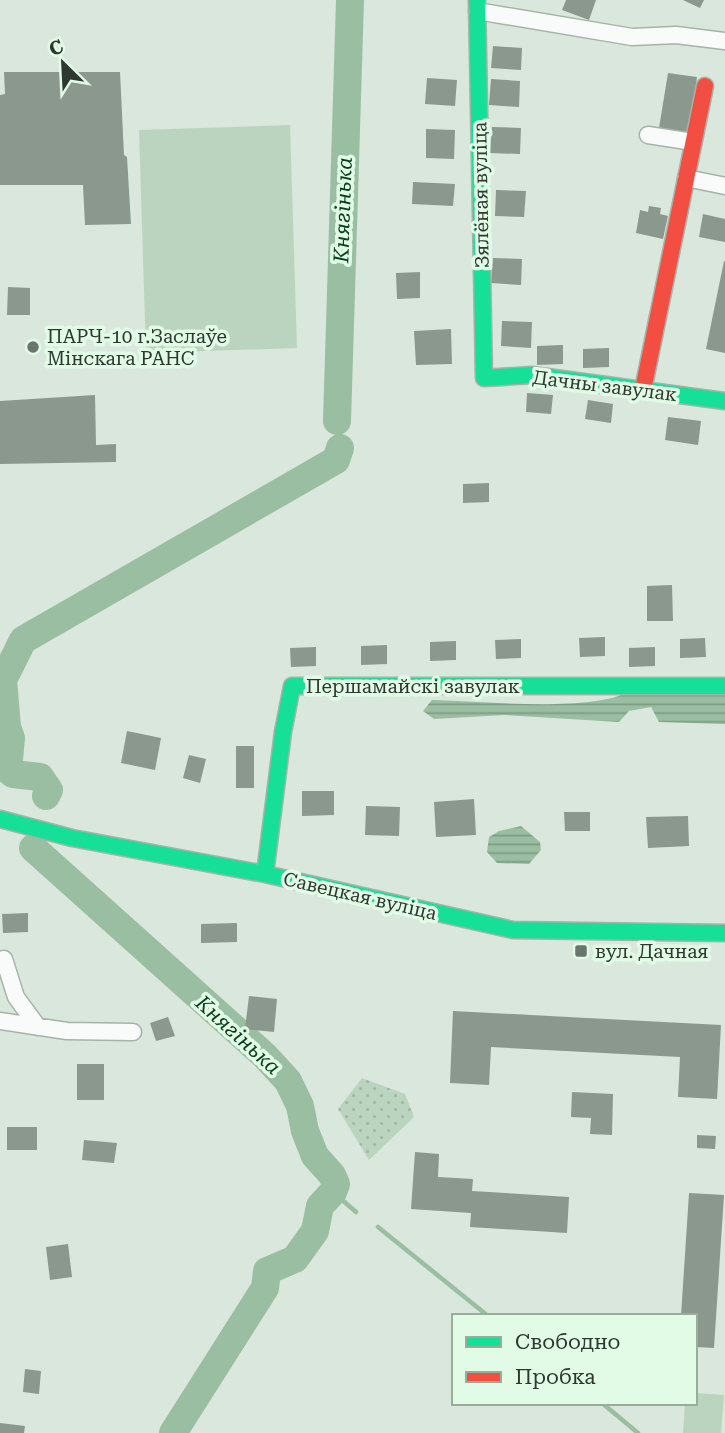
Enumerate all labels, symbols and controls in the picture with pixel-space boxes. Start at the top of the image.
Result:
north arrow [28,28,98,98]
text: С [46,35,67,61]
street label: Зялёная вуліца [468,121,494,268]
water label: Княгінька [329,157,357,264]
place label: ПАРЧ-10 г.Заслаўе Мінскага РАНС [47,325,227,370]
marker: ПАРЧ-10 г.Заслаўе Мінскага РАНС [25,339,41,355]
street label: Дачны завулак [531,366,679,406]
street label: Першамайскі завулак [306,675,520,698]
street label: Савецкая вуліца [281,867,440,925]
place label: вул. Дачная [595,940,708,963]
marker: вул. Дачная [573,943,589,959]
water label: Княгінька [190,990,285,1079]
legend [452,1314,697,1405]
text: Свободно [515,1330,621,1354]
text: Пробка [515,1365,596,1389]

